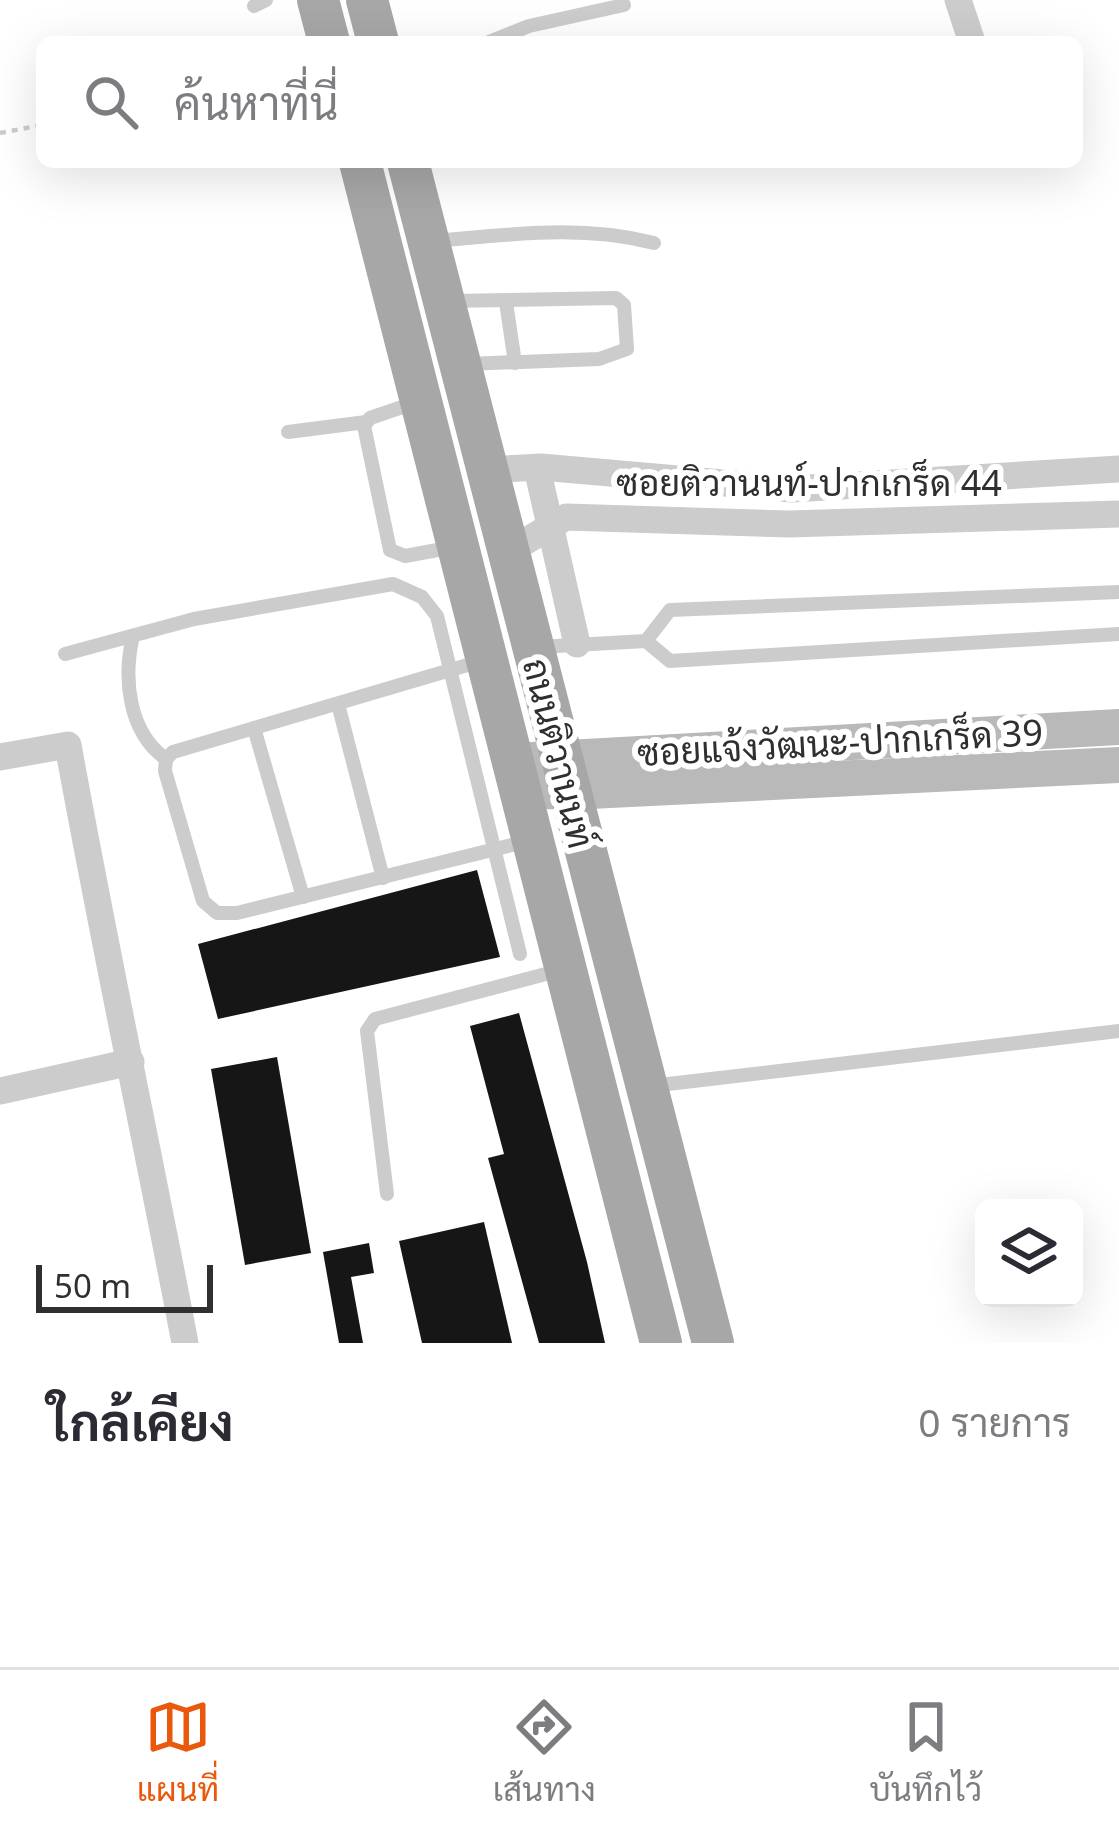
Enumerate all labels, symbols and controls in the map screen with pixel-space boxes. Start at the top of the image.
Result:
search box [36,36,1083,168]
icon: search [78,69,144,135]
text: ค้นหาที่นี่ [174,72,338,133]
street label: ซอยติวานนท์-ปากเกร็ด 44 [616,458,1002,507]
street label: ถนนติวานนท์ [512,653,606,853]
street label: ซอยแจ้งวัฒนะ-ปากเกร็ด 39 [636,707,1044,777]
map controls [975,1199,1083,1307]
button: layers [975,1199,1083,1307]
scale bar [36,1259,213,1312]
text: 50 m [54,1263,131,1308]
text: ใกล้เคียง [48,1386,234,1456]
text: 0 รายการ [918,1395,1071,1448]
tab: แผนที่ [137,1694,219,1811]
tab: เส้นทาง [493,1694,596,1811]
tab: บันทึกไว้ [869,1694,982,1811]

